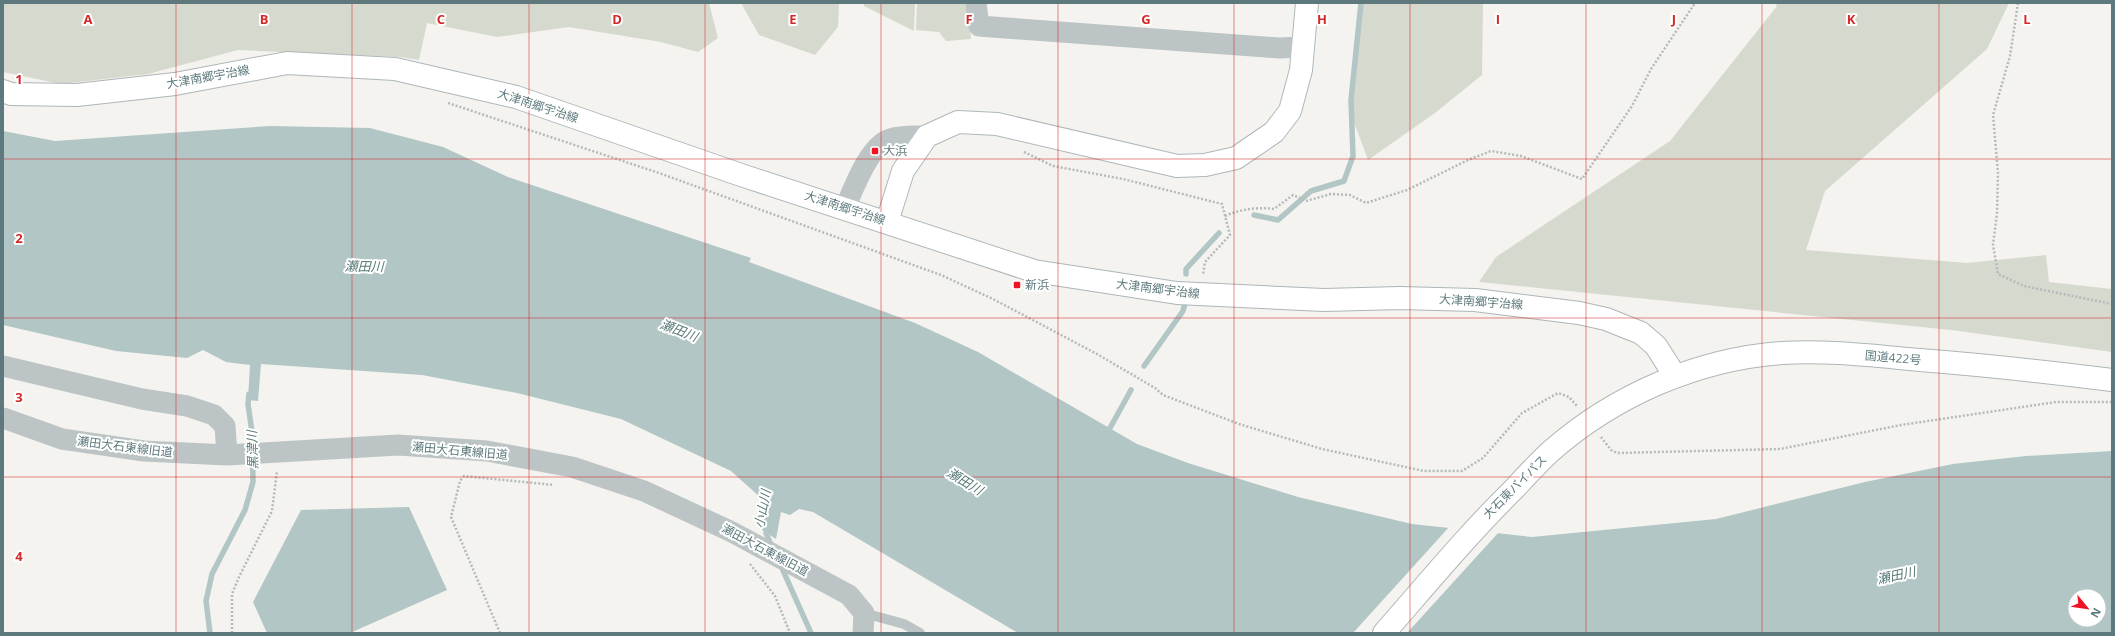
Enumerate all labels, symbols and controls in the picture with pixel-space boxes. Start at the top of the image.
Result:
text: A [84,10,93,28]
text: B [260,10,269,28]
text: C [437,10,445,28]
text: D [612,10,622,28]
text: E [789,10,797,28]
text: F [965,10,973,28]
text: G [1141,10,1151,28]
text: H [1317,10,1327,28]
text: I [1496,10,1500,28]
text: J [1671,10,1676,28]
text: K [1847,10,1856,28]
text: L [2023,10,2031,28]
street label: 大津南郷宇治線 [165,61,251,92]
text: 1 [15,70,23,88]
street label: 大津南郷宇治線 [496,84,581,127]
place label: 大浜 [883,142,907,159]
marker: 大浜 [870,146,880,156]
street label: 大津南郷宇治線 [803,186,888,229]
text: 2 [15,229,23,247]
water label: 瀬田川 [344,257,386,275]
street label: 大津南郷宇治線 [1115,275,1201,302]
place label: 新浜 [1025,276,1049,293]
marker: 新浜 [1012,280,1022,290]
street label: 大津南郷宇治線 [1439,290,1524,313]
water label: 瀬田川 [658,315,702,346]
street label: 国道422号 [1864,347,1922,368]
text: 3 [15,388,23,406]
water label: 黒津川 [242,428,262,470]
street label: 瀬田大石東線旧道 [76,432,174,461]
street label: 瀬田大石東線旧道 [411,438,509,463]
street label: 大石東バイパス [1479,451,1550,522]
water label: 瀬田川 [944,463,988,500]
water label: 小山川 [749,486,775,530]
street label: 瀬田大石東線旧道 [719,520,812,580]
text: 4 [15,547,23,565]
water label: 瀬田川 [1875,562,1919,588]
north arrow [2067,588,2107,628]
text: N [2087,606,2105,621]

